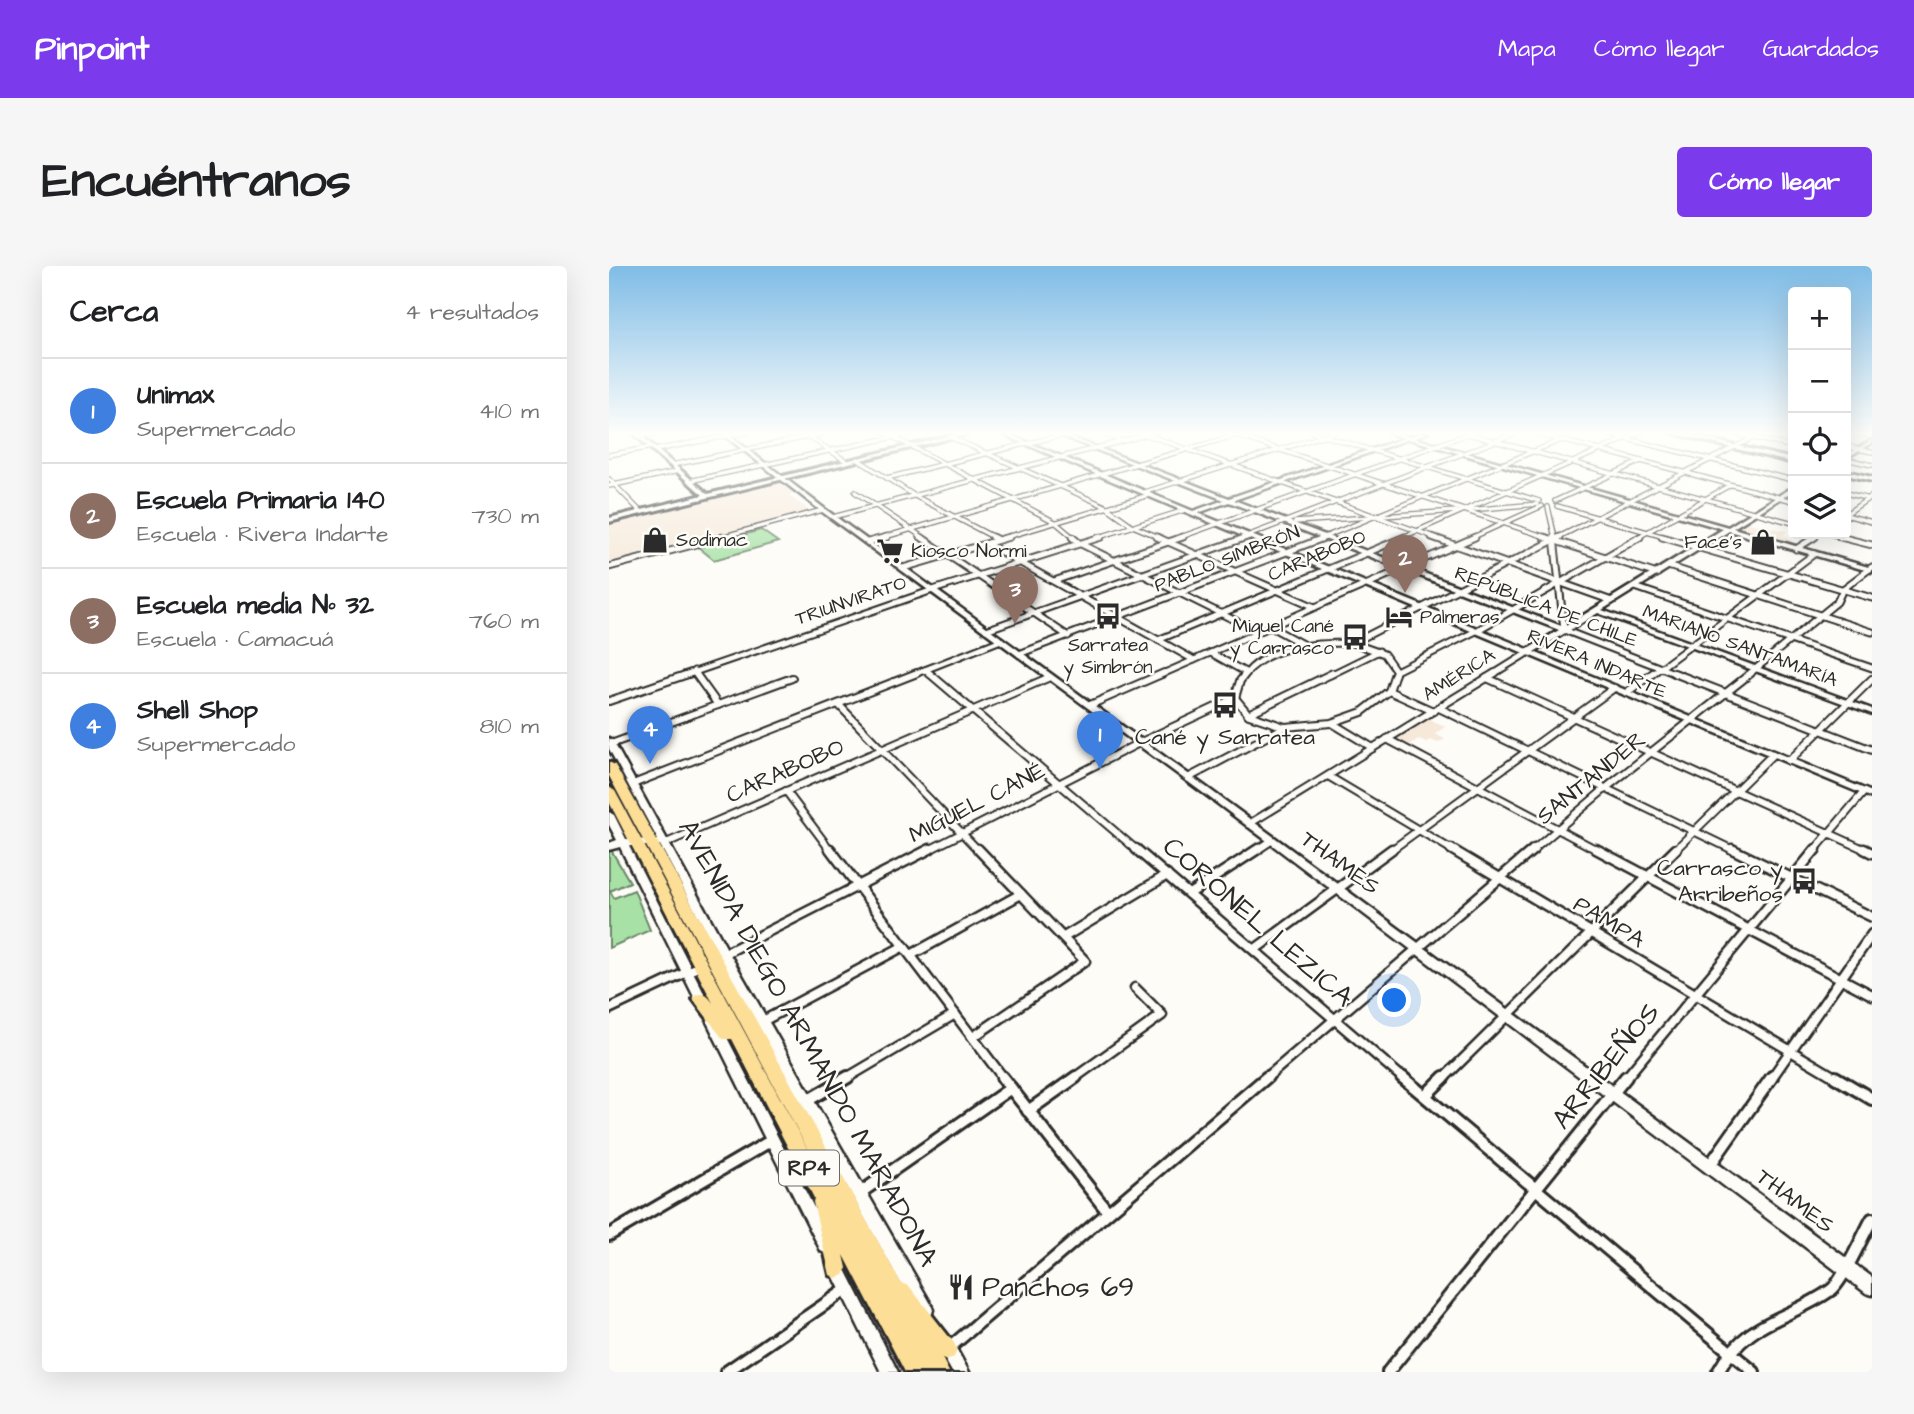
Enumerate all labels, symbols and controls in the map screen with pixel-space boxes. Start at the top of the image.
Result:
text: Pinpoint [35,26,149,72]
text: Mapa [1498,32,1556,66]
text: Cómo llegar [1594,32,1724,66]
text: Guardados [1762,32,1879,66]
button: Cómo llegar [1677,147,1872,217]
text: Encuéntranos [42,148,351,216]
map controls [1788,287,1851,539]
button: + [1788,287,1851,350]
text: Cerca [70,291,158,333]
text: 4 resultados [405,296,539,328]
button: − [1788,350,1851,413]
text: Unimax [137,377,214,413]
text: 1 [92,395,94,427]
text: 410 m [479,395,539,427]
text: Supermercado [137,413,295,445]
button: locate [1788,413,1851,476]
button: layers [1788,476,1851,539]
text: Escuela Primaria 140 [137,482,385,518]
text: 2 [86,500,100,532]
text: 730 m [472,500,539,532]
text: Escuela · Rivera Indarte [137,518,389,550]
street label: PABLO SIMBRÓN [1150,519,1304,599]
street label: CARABOBO [1264,523,1370,589]
shop icon: Sodimac [640,525,670,555]
place label: Sodimac [676,527,748,554]
shop icon: Face's [1748,527,1778,557]
place label: Face's [1684,529,1742,556]
pin: 2 [1382,535,1428,593]
supermarket icon: Kiosco Normi [875,536,905,566]
place label: Kiosco Normi [911,538,1027,565]
street label: REPÚBLICA DE CHILE [1451,560,1641,654]
pin: 3 [992,566,1038,624]
street label: TRIUNVIRATO [792,569,910,633]
text: Escuela media Nº 32 [137,587,374,623]
street label: MARIANO SANTAMARÍA [1639,598,1841,694]
bus stop icon: Sarratea y Simbrón [1093,601,1123,631]
hotel icon: Palmeras [1384,602,1414,632]
place label: Palmeras [1420,604,1500,631]
text: 3 [87,605,99,637]
text: 760 m [469,605,539,637]
place label: Miguel Cané y Carrasco [1230,613,1334,663]
bus stop icon: Miguel Cané y Carrasco [1340,622,1370,652]
text: Escuela · Camacuá [137,623,333,655]
street label: RIVERA INDARTE [1523,623,1671,705]
place label: Sarratea y Simbrón [1063,632,1153,682]
street label: AMÉRICA [1417,642,1501,708]
bus stop icon: Cané y Sarratea [1210,690,1240,720]
text: Shell Shop [137,692,258,728]
pin: 4 [627,706,673,764]
text: 4 [85,710,101,742]
text: 810 m [480,710,539,742]
pin: 1 [1077,711,1123,769]
place label: Cané y Sarratea [1135,721,1315,754]
street label: SANTANDER [1530,724,1652,832]
text: Supermercado [137,728,295,760]
street label: CARABOBO [721,731,849,811]
street label: MIGUEL CANÉ [903,755,1051,851]
street label: AVENIDA DIEGO ARMANDO MARADONA [668,812,948,1274]
street label: THAMES [1294,823,1386,903]
street label: CORONEL LEZICA [1154,828,1362,1016]
place label: Carrasco y Arribeños [1657,852,1783,910]
bus stop icon: Carrasco y Arribeños [1789,866,1819,896]
street label: PAMPA [1567,888,1651,956]
your location [1377,983,1411,1017]
street label: ARRIBEÑOS [1543,994,1669,1138]
road number: RP4 [779,1150,839,1186]
street label: THAMES [1749,1161,1841,1241]
place label: Panchos 69 [982,1268,1134,1307]
restaurant icon: Panchos 69 [946,1272,976,1302]

